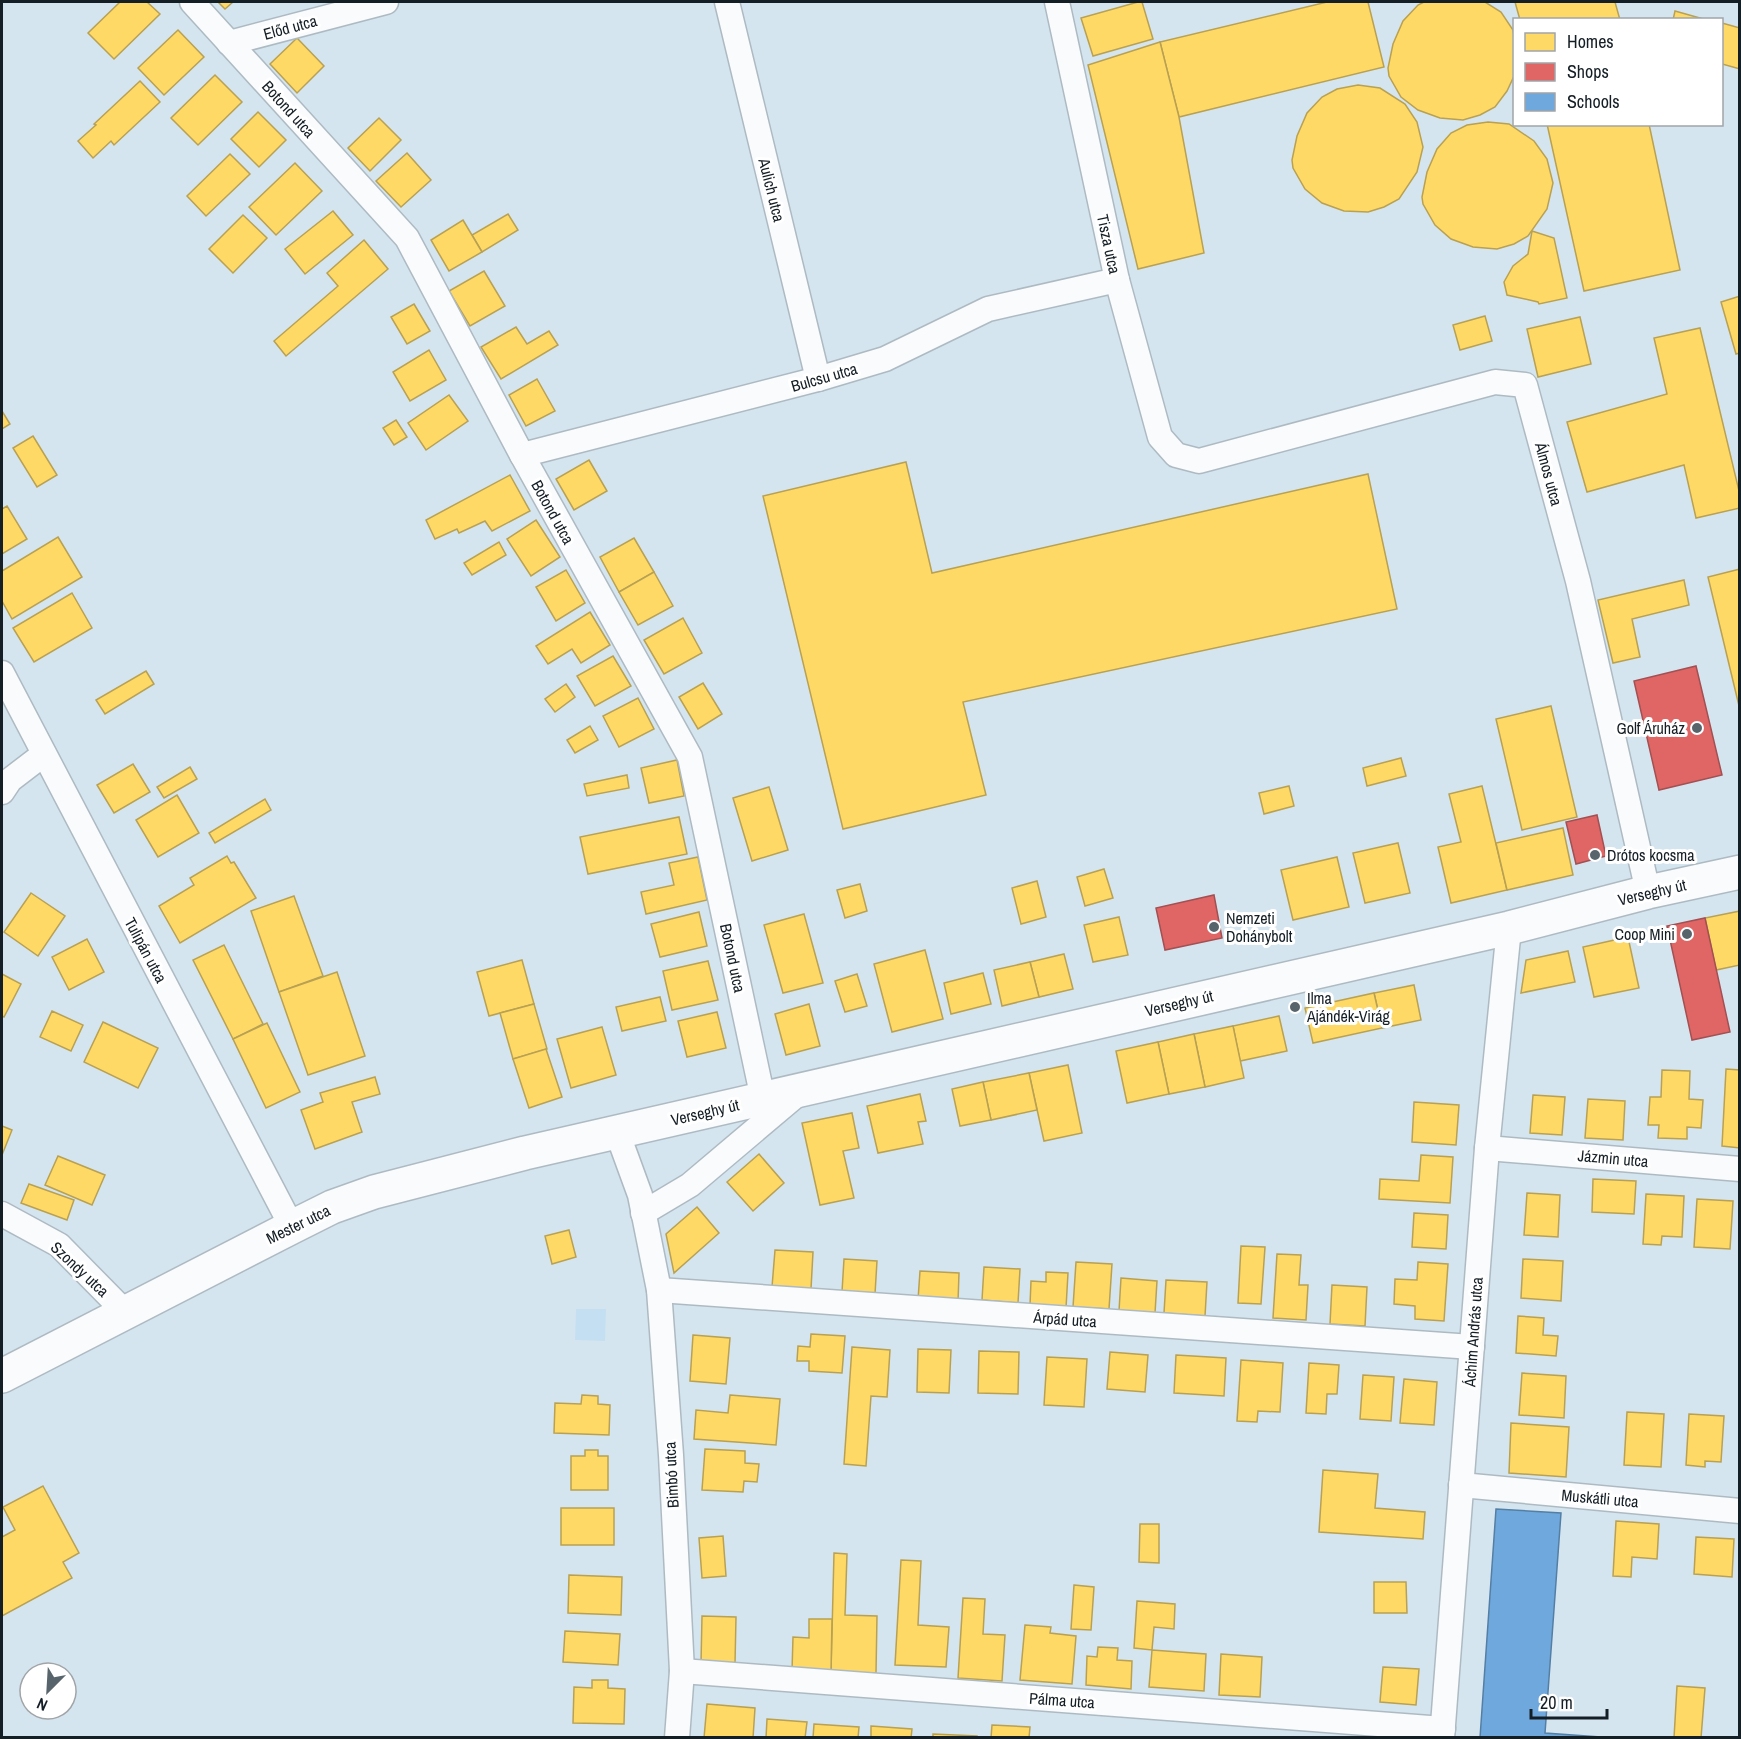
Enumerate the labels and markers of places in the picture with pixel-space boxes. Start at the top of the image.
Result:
place label: Golf Áruház [1616,717,1685,739]
marker: Golf Áruház [1690,721,1704,735]
place label: Drótos kocsma [1607,844,1695,866]
marker: Drótos kocsma [1588,848,1602,862]
place label: Nemzeti Dohánybolt [1226,907,1293,947]
marker: Nemzeti Dohánybolt [1207,920,1221,934]
place label: Coop Mini [1614,923,1675,945]
marker: Coop Mini [1680,927,1694,941]
place label: Ilma Ajándék-Virág [1306,987,1391,1027]
marker: Ilma Ajándék-Virág [1288,1000,1302,1014]

